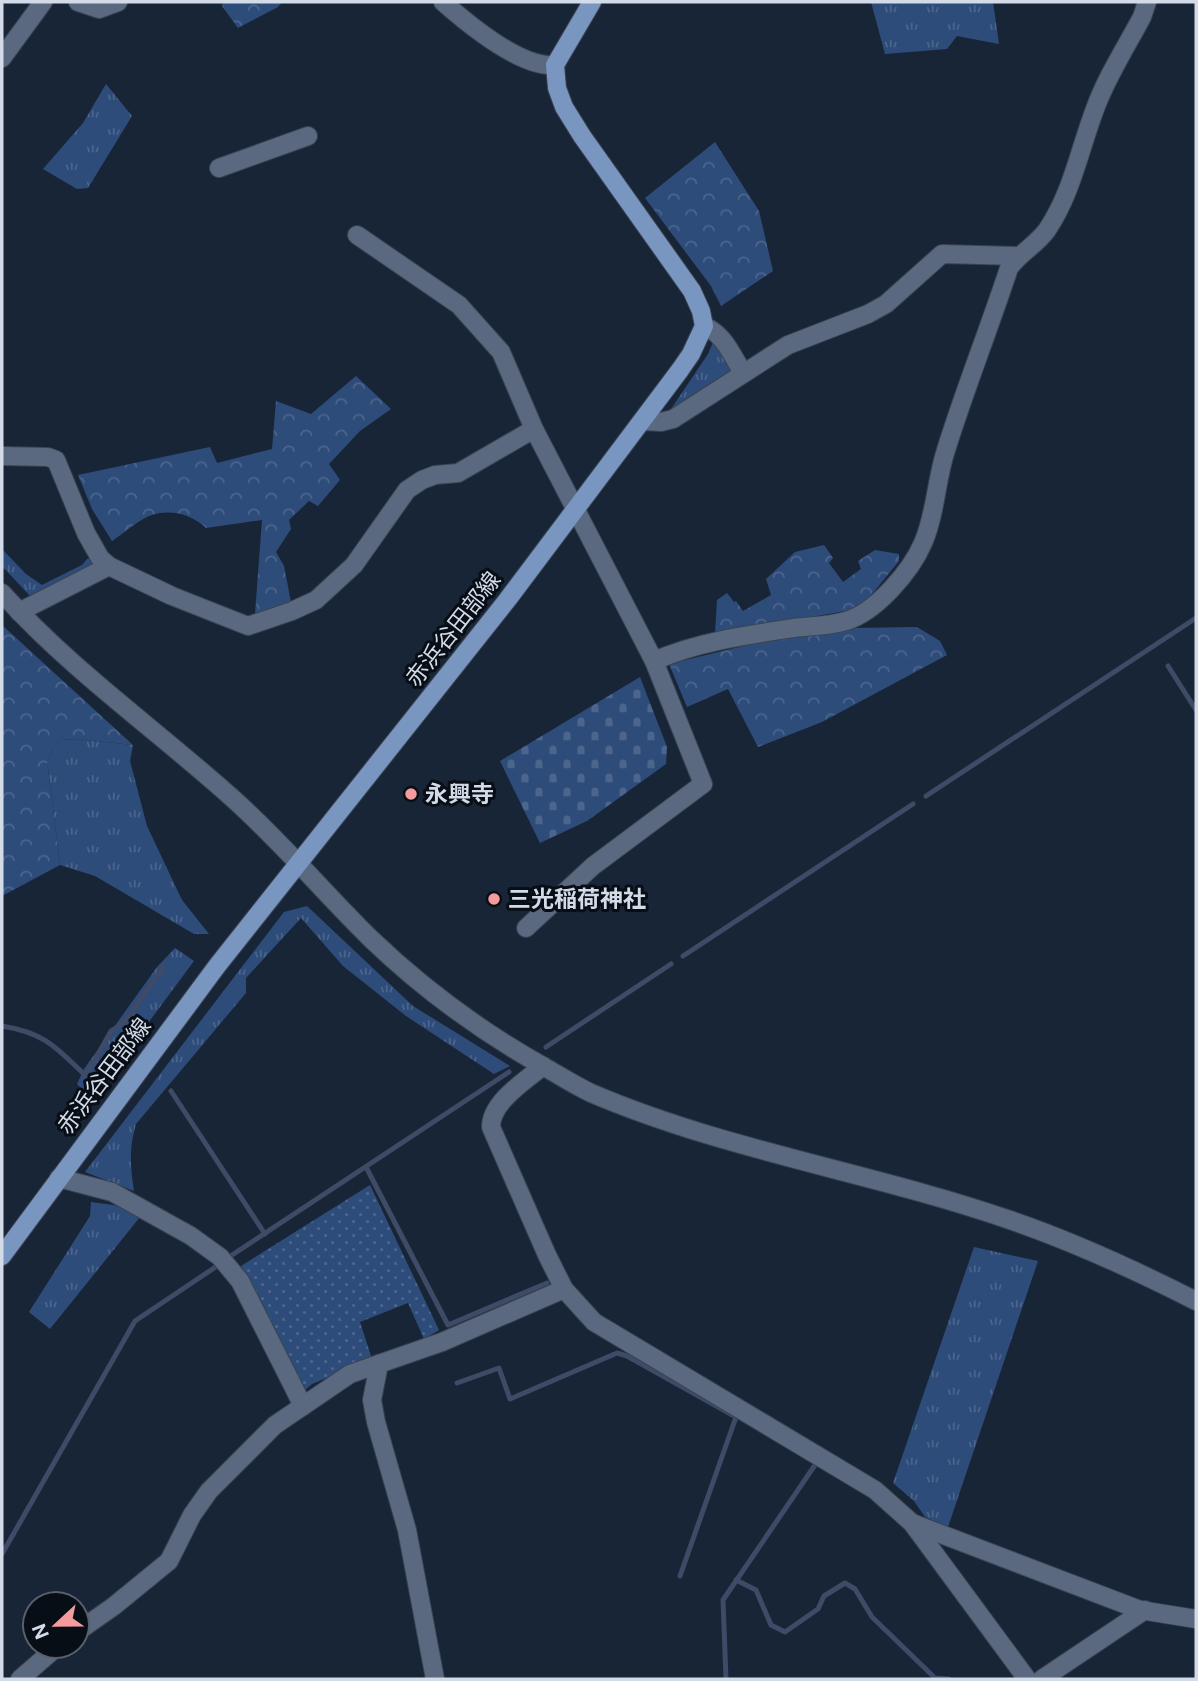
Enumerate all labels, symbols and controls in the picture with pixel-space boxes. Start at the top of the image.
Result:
street label: 赤浜谷田部線 [399,566,506,691]
place label: 永興寺 [425,780,494,807]
marker: 永興寺 [403,786,419,802]
place label: 三光稲荷神社 [508,885,646,912]
marker: 三光稲荷神社 [486,891,502,907]
street label: 赤浜谷田部線 [51,1012,156,1139]
north arrow [21,1590,91,1660]
text: N [27,1620,53,1642]

